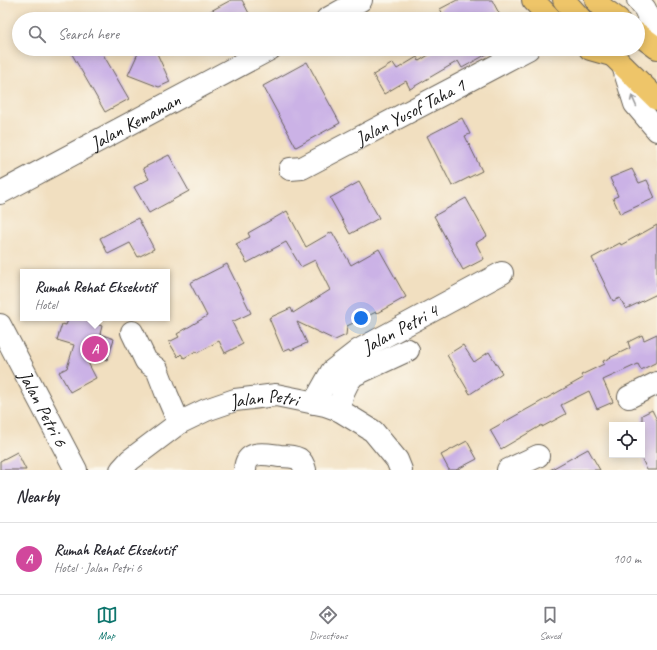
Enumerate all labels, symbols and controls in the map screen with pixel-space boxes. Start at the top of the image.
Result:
search box [12,12,645,56]
icon: search [26,23,48,45]
text: Search here [58,25,119,44]
street label: Jalan Yusof Taha 1 [350,73,471,151]
street label: Jalan Kemaman [85,88,185,156]
one-way arrow [630,95,638,107]
popup [20,269,170,321]
text: Rumah Rehat Eksekutif [35,278,155,297]
text: Hotel [35,297,57,313]
street label: Jalan Petri 4 [357,298,444,360]
your location [351,308,371,328]
pin: A [82,334,108,364]
street label: Jalan Petri 6 [12,366,73,452]
street label: Jalan Petri [225,384,303,414]
map controls [609,422,645,458]
button: locate [609,422,645,458]
text: Nearby [16,486,59,507]
text: Rumah Rehat Eksekutif [54,541,175,560]
text: A [26,551,32,567]
text: 100 m [613,551,641,567]
text: Hotel · Jalan Petri 6 [54,560,142,576]
tab: Map [96,604,118,642]
tab: Directions [309,604,348,642]
tab: Saved [539,604,561,642]

